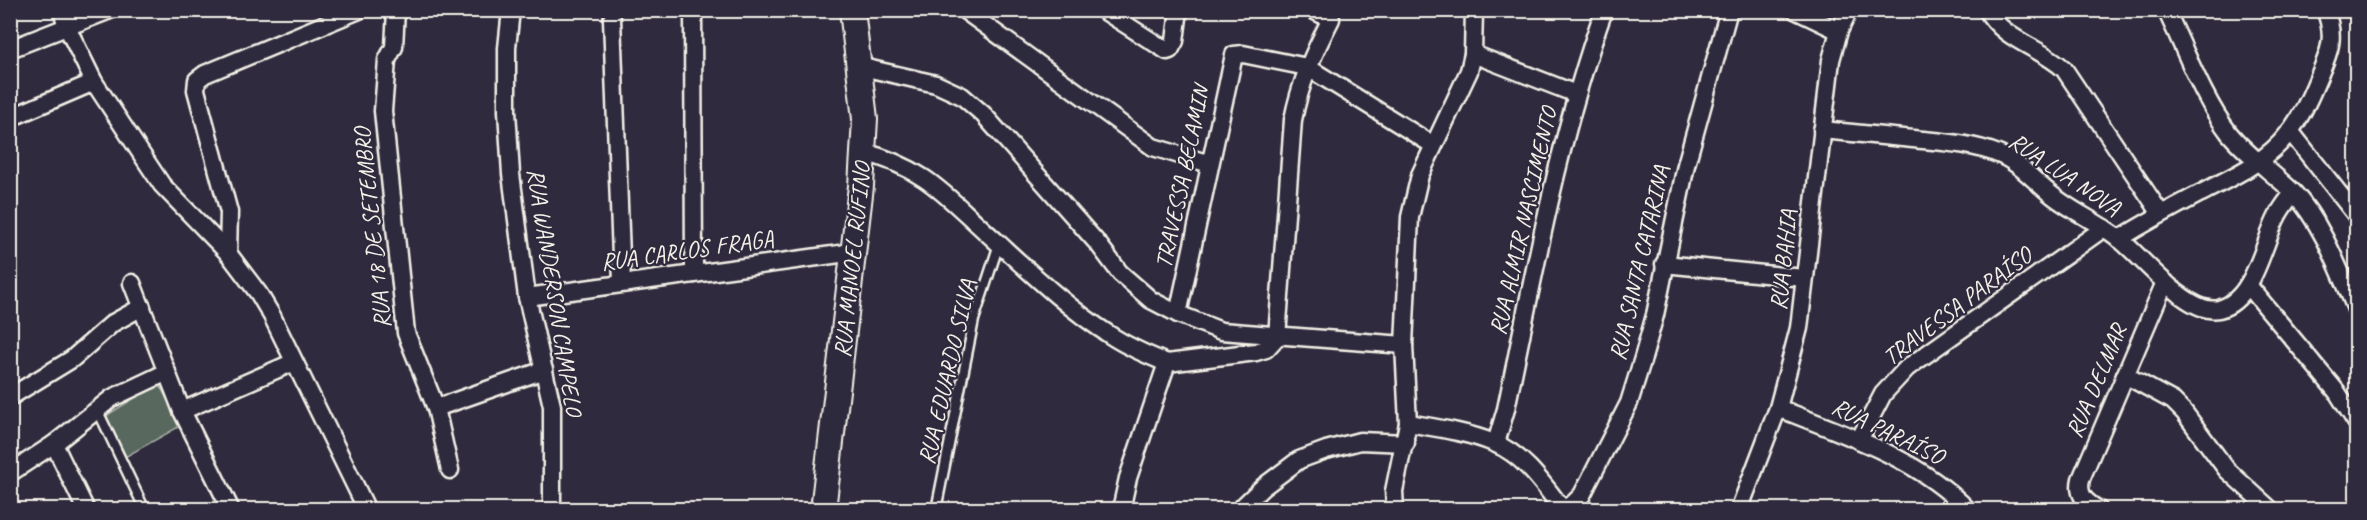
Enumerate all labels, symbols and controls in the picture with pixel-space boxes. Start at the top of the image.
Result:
street label: TRAVESSA BELAMIN [1148,80,1217,271]
street label: RUA ALMIR NASCIMENTO [1482,102,1564,338]
street label: RUA 18 DE SETEMBRO [346,123,397,330]
street label: RUA LUA NOVA [2003,126,2127,223]
street label: RUA MANOEL RUFINO [827,159,877,359]
street label: RUA SANTA CATARINA [1602,162,1676,363]
street label: RUA WANDERSON CAMPELO [521,166,590,420]
street label: RUA BAHIA [1763,207,1803,312]
street label: RUA CARLOS FRAGA [599,223,776,277]
street label: TRAVESSA PARAÍSO [1877,238,2040,372]
street label: RUA EDUARDO SILVA [911,276,983,467]
street label: RUA DELMAR [2059,318,2134,442]
street label: RUA PARAÍSO [1827,391,1952,472]

